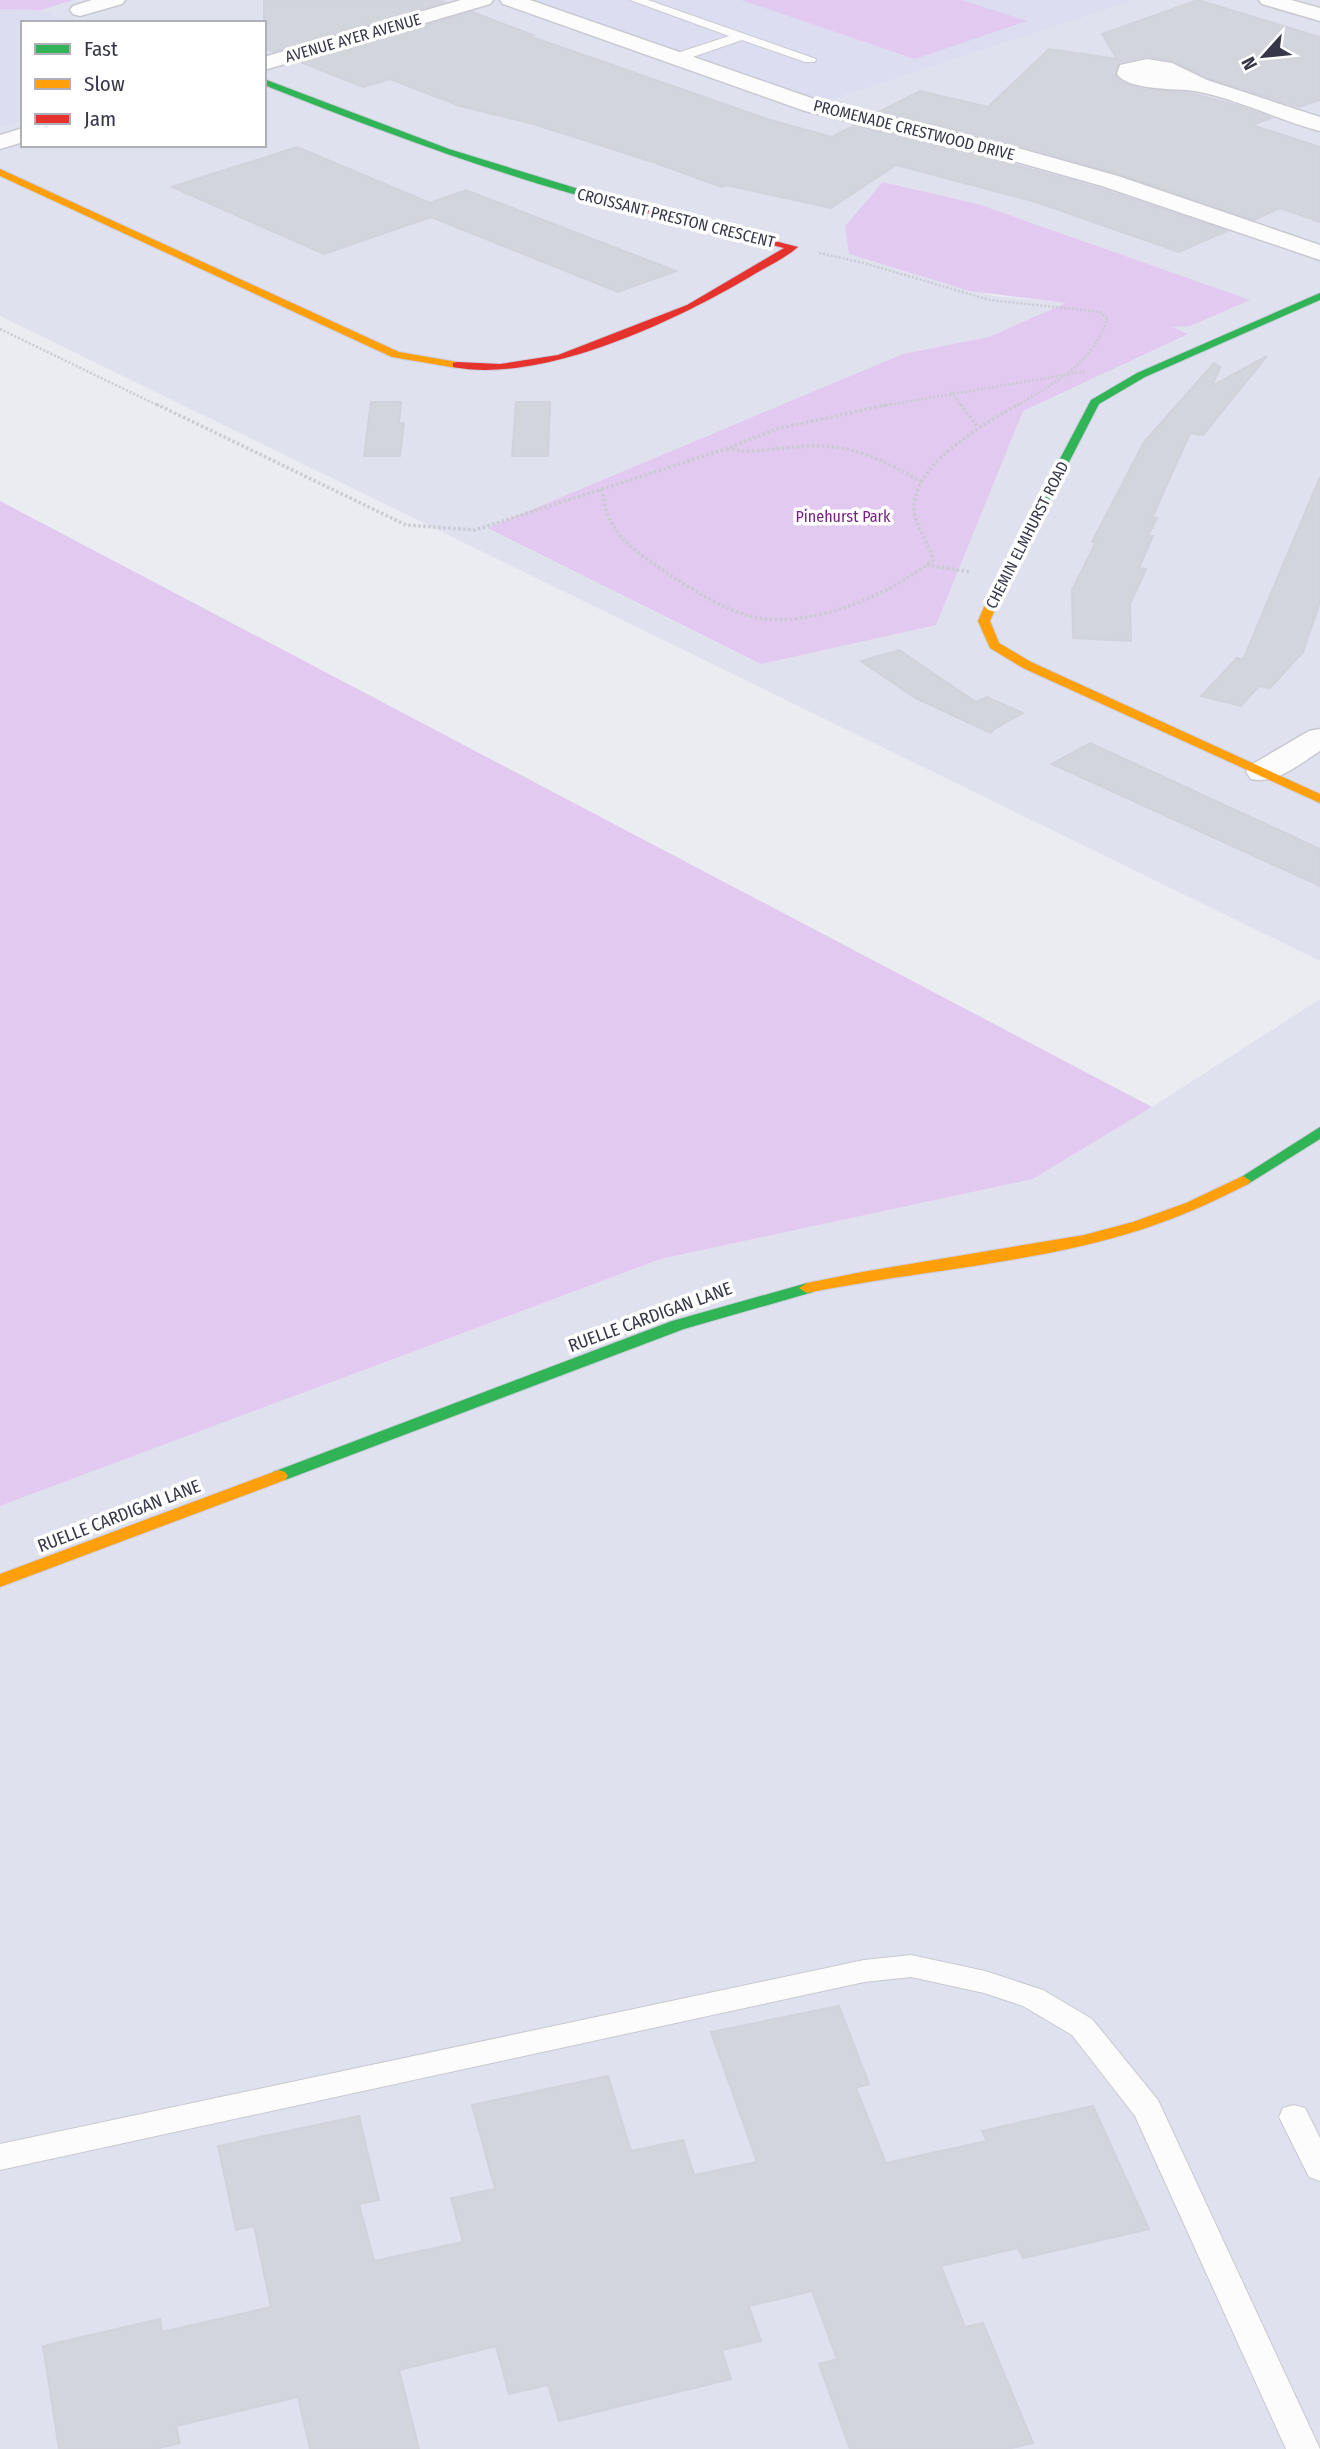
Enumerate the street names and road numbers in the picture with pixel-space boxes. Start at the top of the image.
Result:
street label: AVENUE AYER AVENUE [283,10,423,66]
street label: PROMENADE CRESTWOOD DRIVE [811,96,1017,164]
street label: CROISSANT PRESTON CRESCENT [575,184,777,252]
street label: CHEMIN ELMHURST ROAD [982,458,1072,612]
street label: RUELLE CARDIGAN LANE [565,1277,735,1357]
street label: RUELLE CARDIGAN LANE [34,1475,204,1557]

